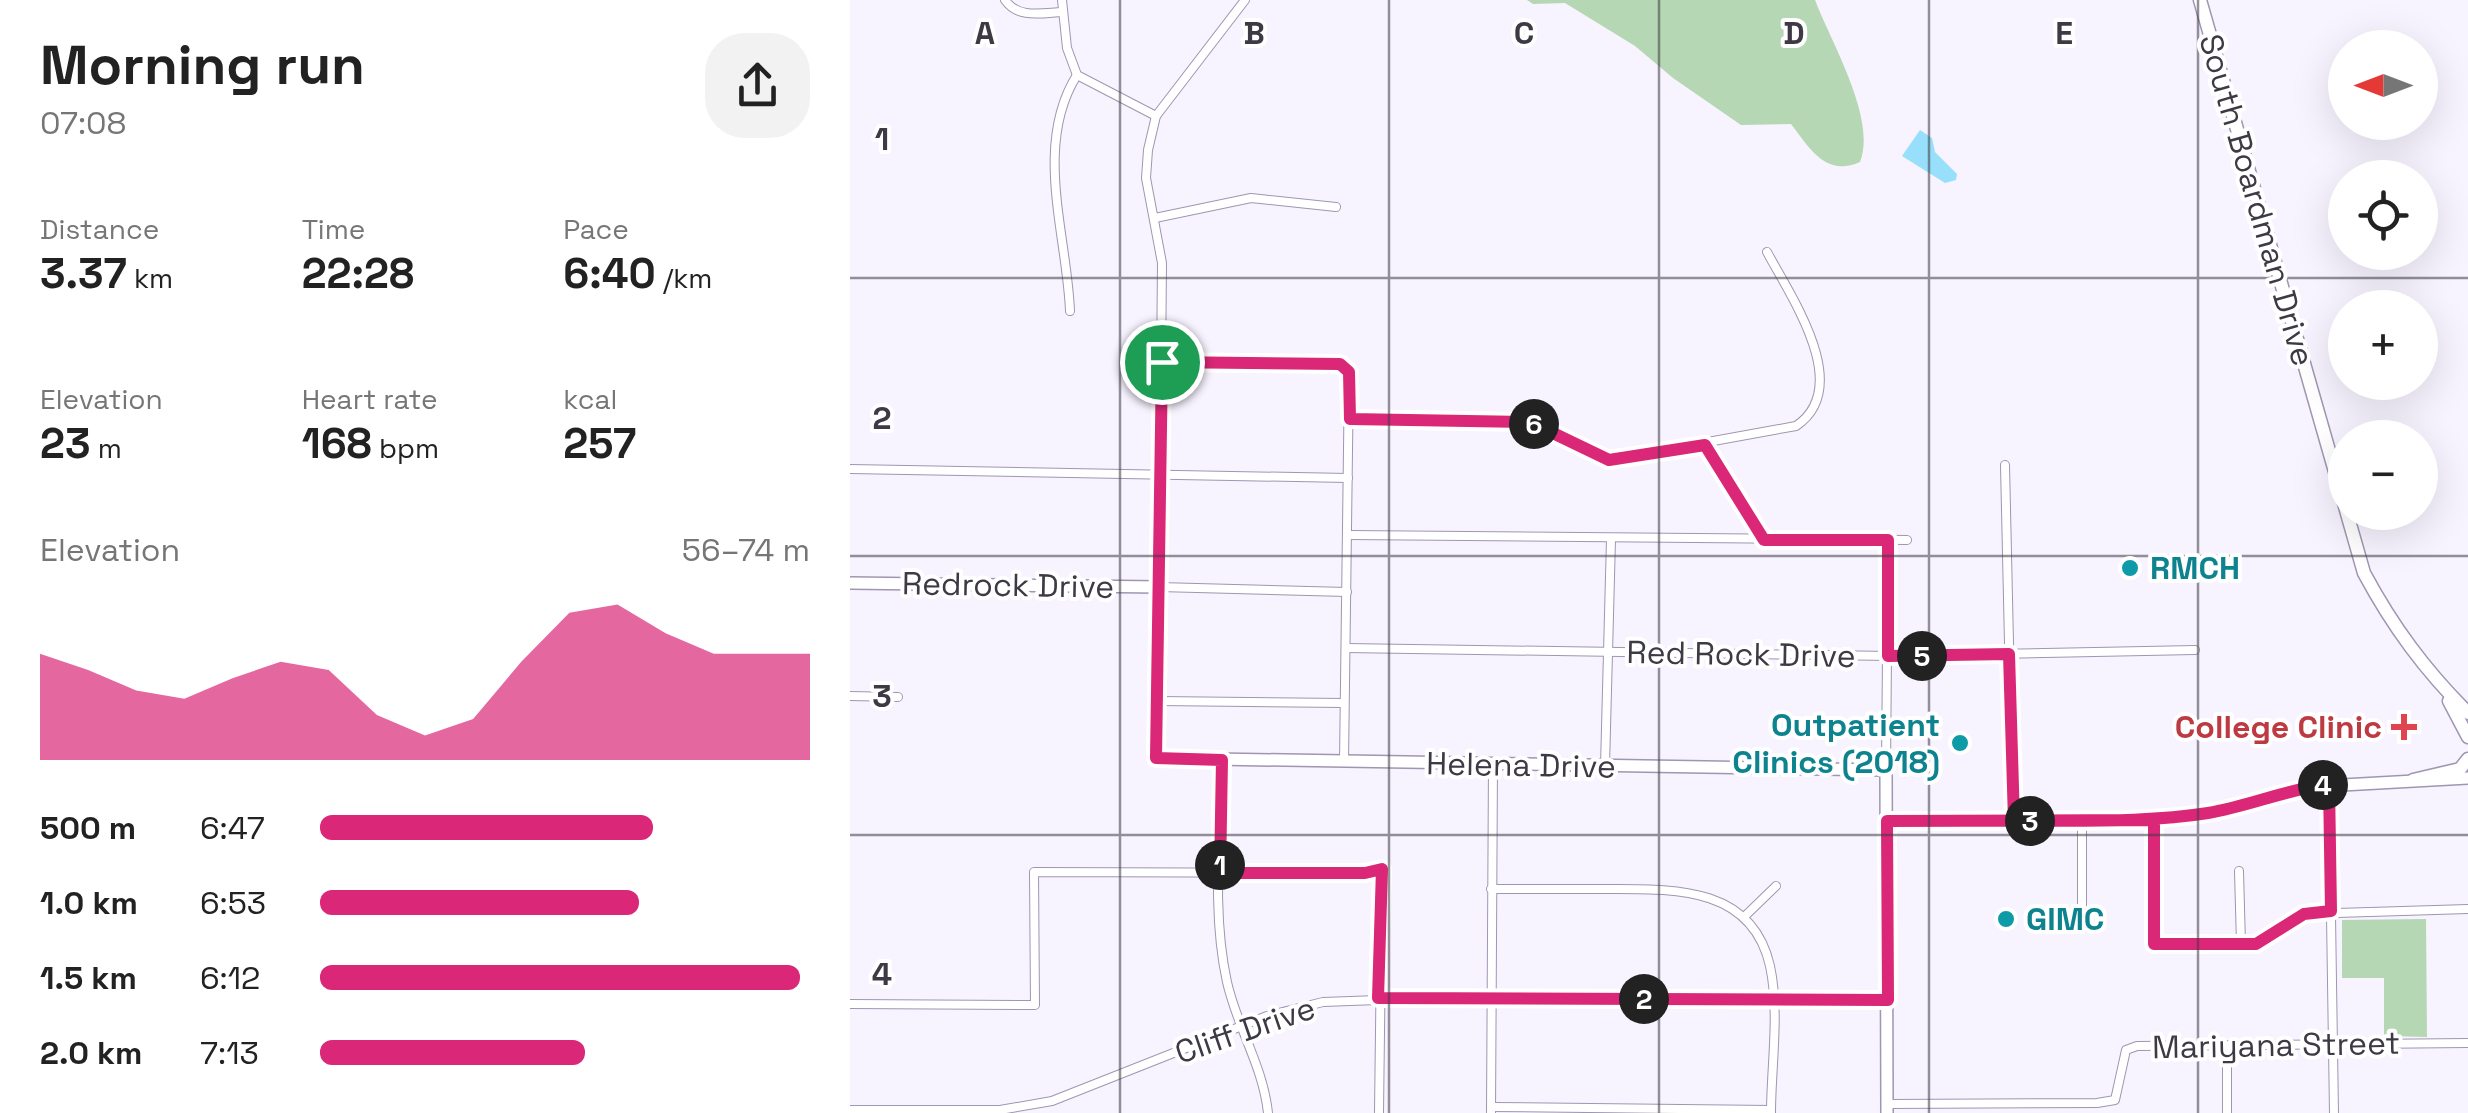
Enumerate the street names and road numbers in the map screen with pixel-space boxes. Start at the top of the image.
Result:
street label: South Boardman Drive [2190,29,2324,371]
street label: Redrock Drive [902,563,1114,607]
street label: Red Rock Drive [1626,632,1856,676]
street label: Helena Drive [1426,743,1616,787]
street label: Cliff Drive [1170,987,1320,1073]
street label: Mariyana Street [2152,1023,2400,1067]

